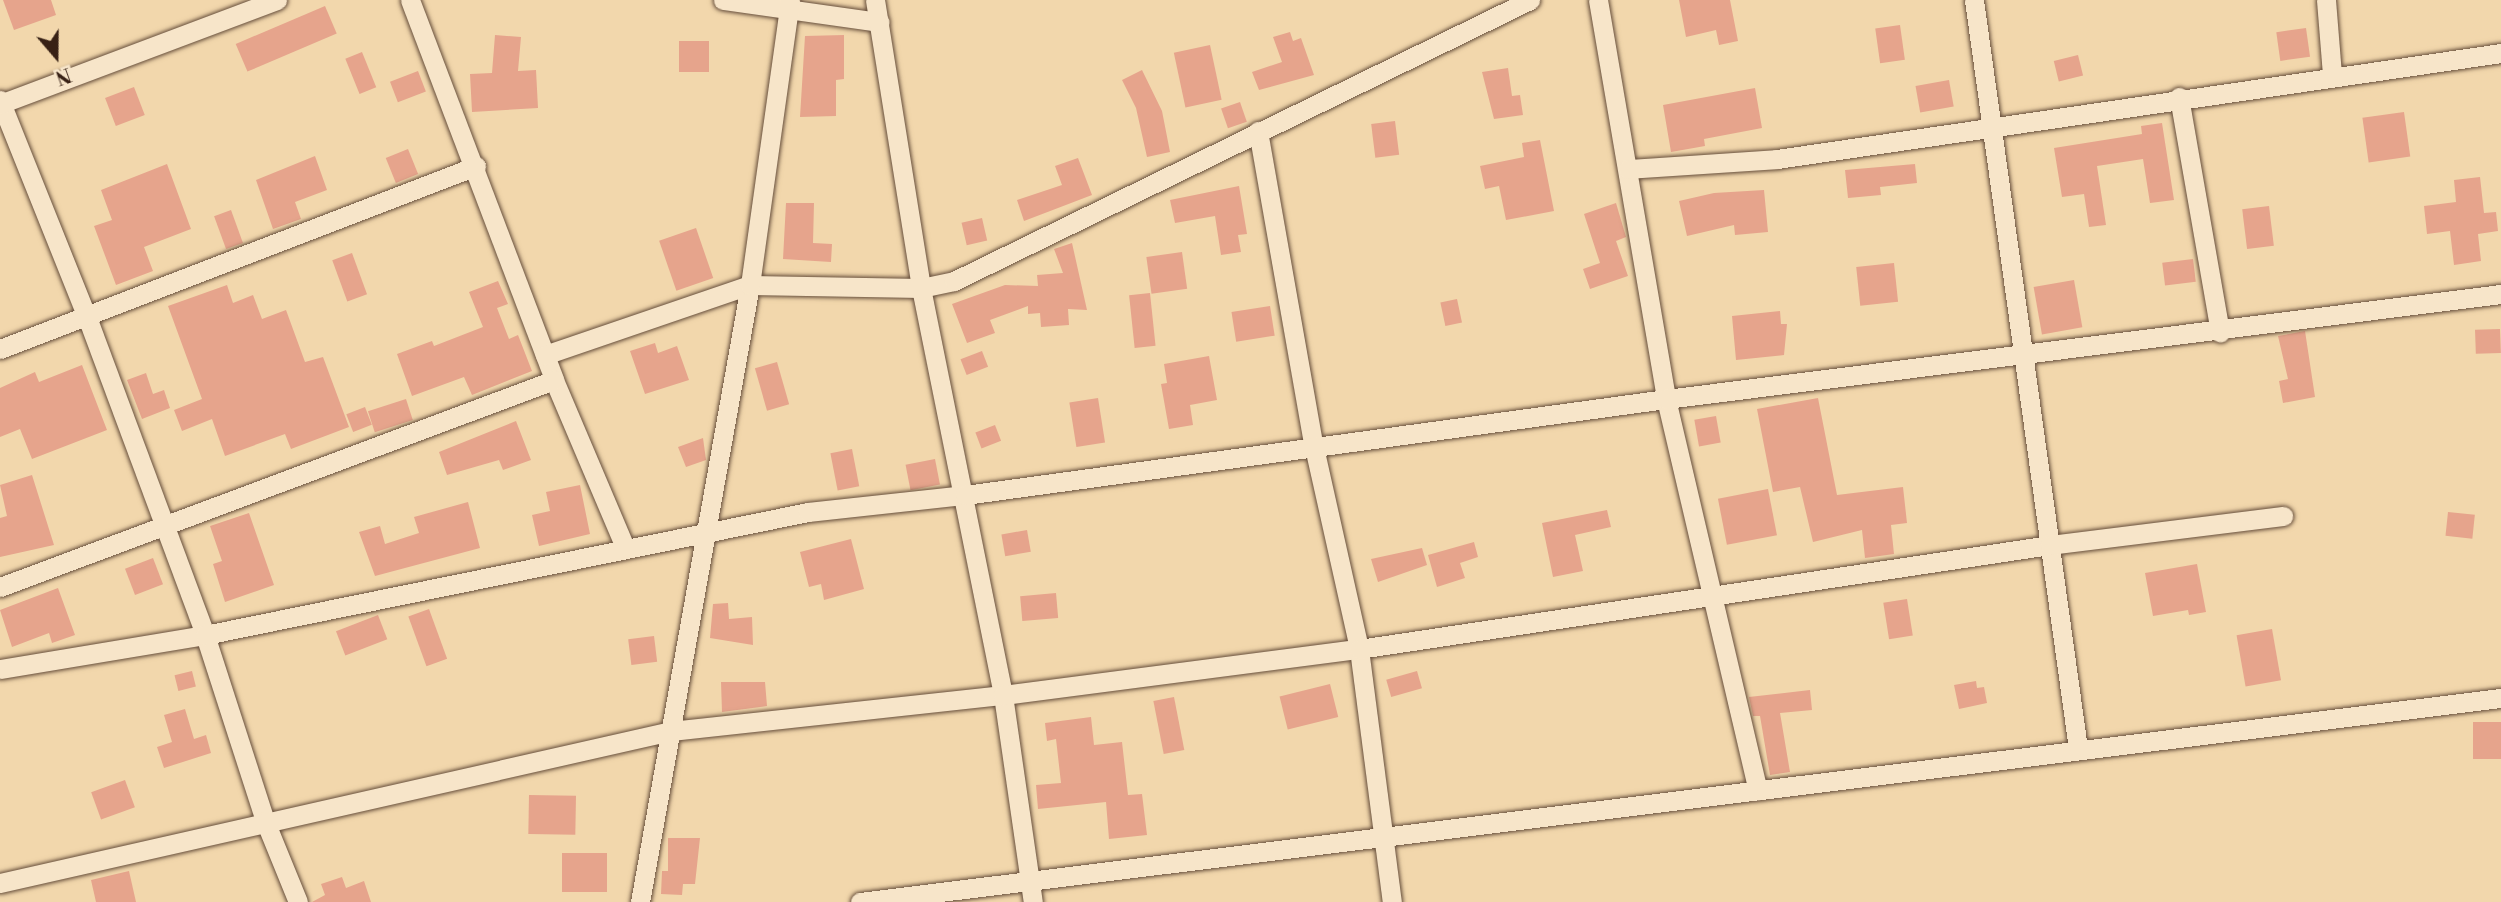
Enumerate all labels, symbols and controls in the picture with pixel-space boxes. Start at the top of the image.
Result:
north arrow [21,21,91,91]
text: N [52,62,74,90]

